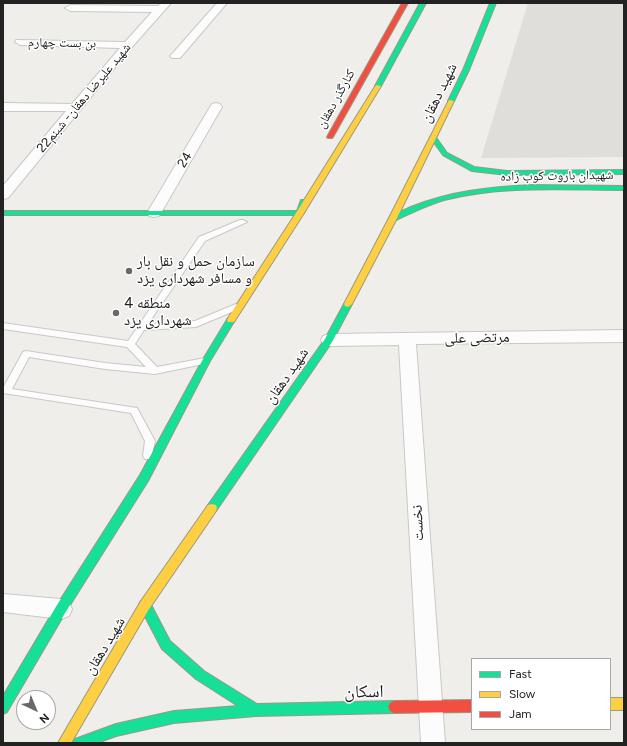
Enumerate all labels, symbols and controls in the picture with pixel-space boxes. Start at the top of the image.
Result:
street label: بن بست چهارم [28,35,96,51]
street label: شهید علیرضا دهقان- شبنم22 [34,40,134,156]
street label: شهید دهقان [417,60,461,126]
street label: کنارگذر دهقان [313,67,359,131]
street label: 24 [174,149,196,171]
street label: شهیدان باروت کوب زاده [500,167,614,185]
place label: سازمان حمل و نقل بار و مسافر شهرداری یزد [137,253,255,288]
marker: سازمان حمل و نقل بار و مسافر شهرداری یزد [124,266,134,276]
place label: منطقه 4 شهرداری یزد [124,295,192,330]
marker: منطقه 4 شهرداری یزد [111,308,121,318]
street label: مرتضی علی [444,328,510,348]
street label: شهید دهقان [261,345,313,407]
street label: نخست [408,504,428,542]
street label: شهید دهقان [81,614,129,678]
legend [471,658,611,730]
text: Fast [509,667,532,681]
street label: اسکان [344,681,384,703]
text: Slow [509,687,535,701]
north arrow [16,690,56,730]
text: Jam [509,707,532,721]
text: N [36,711,52,726]

